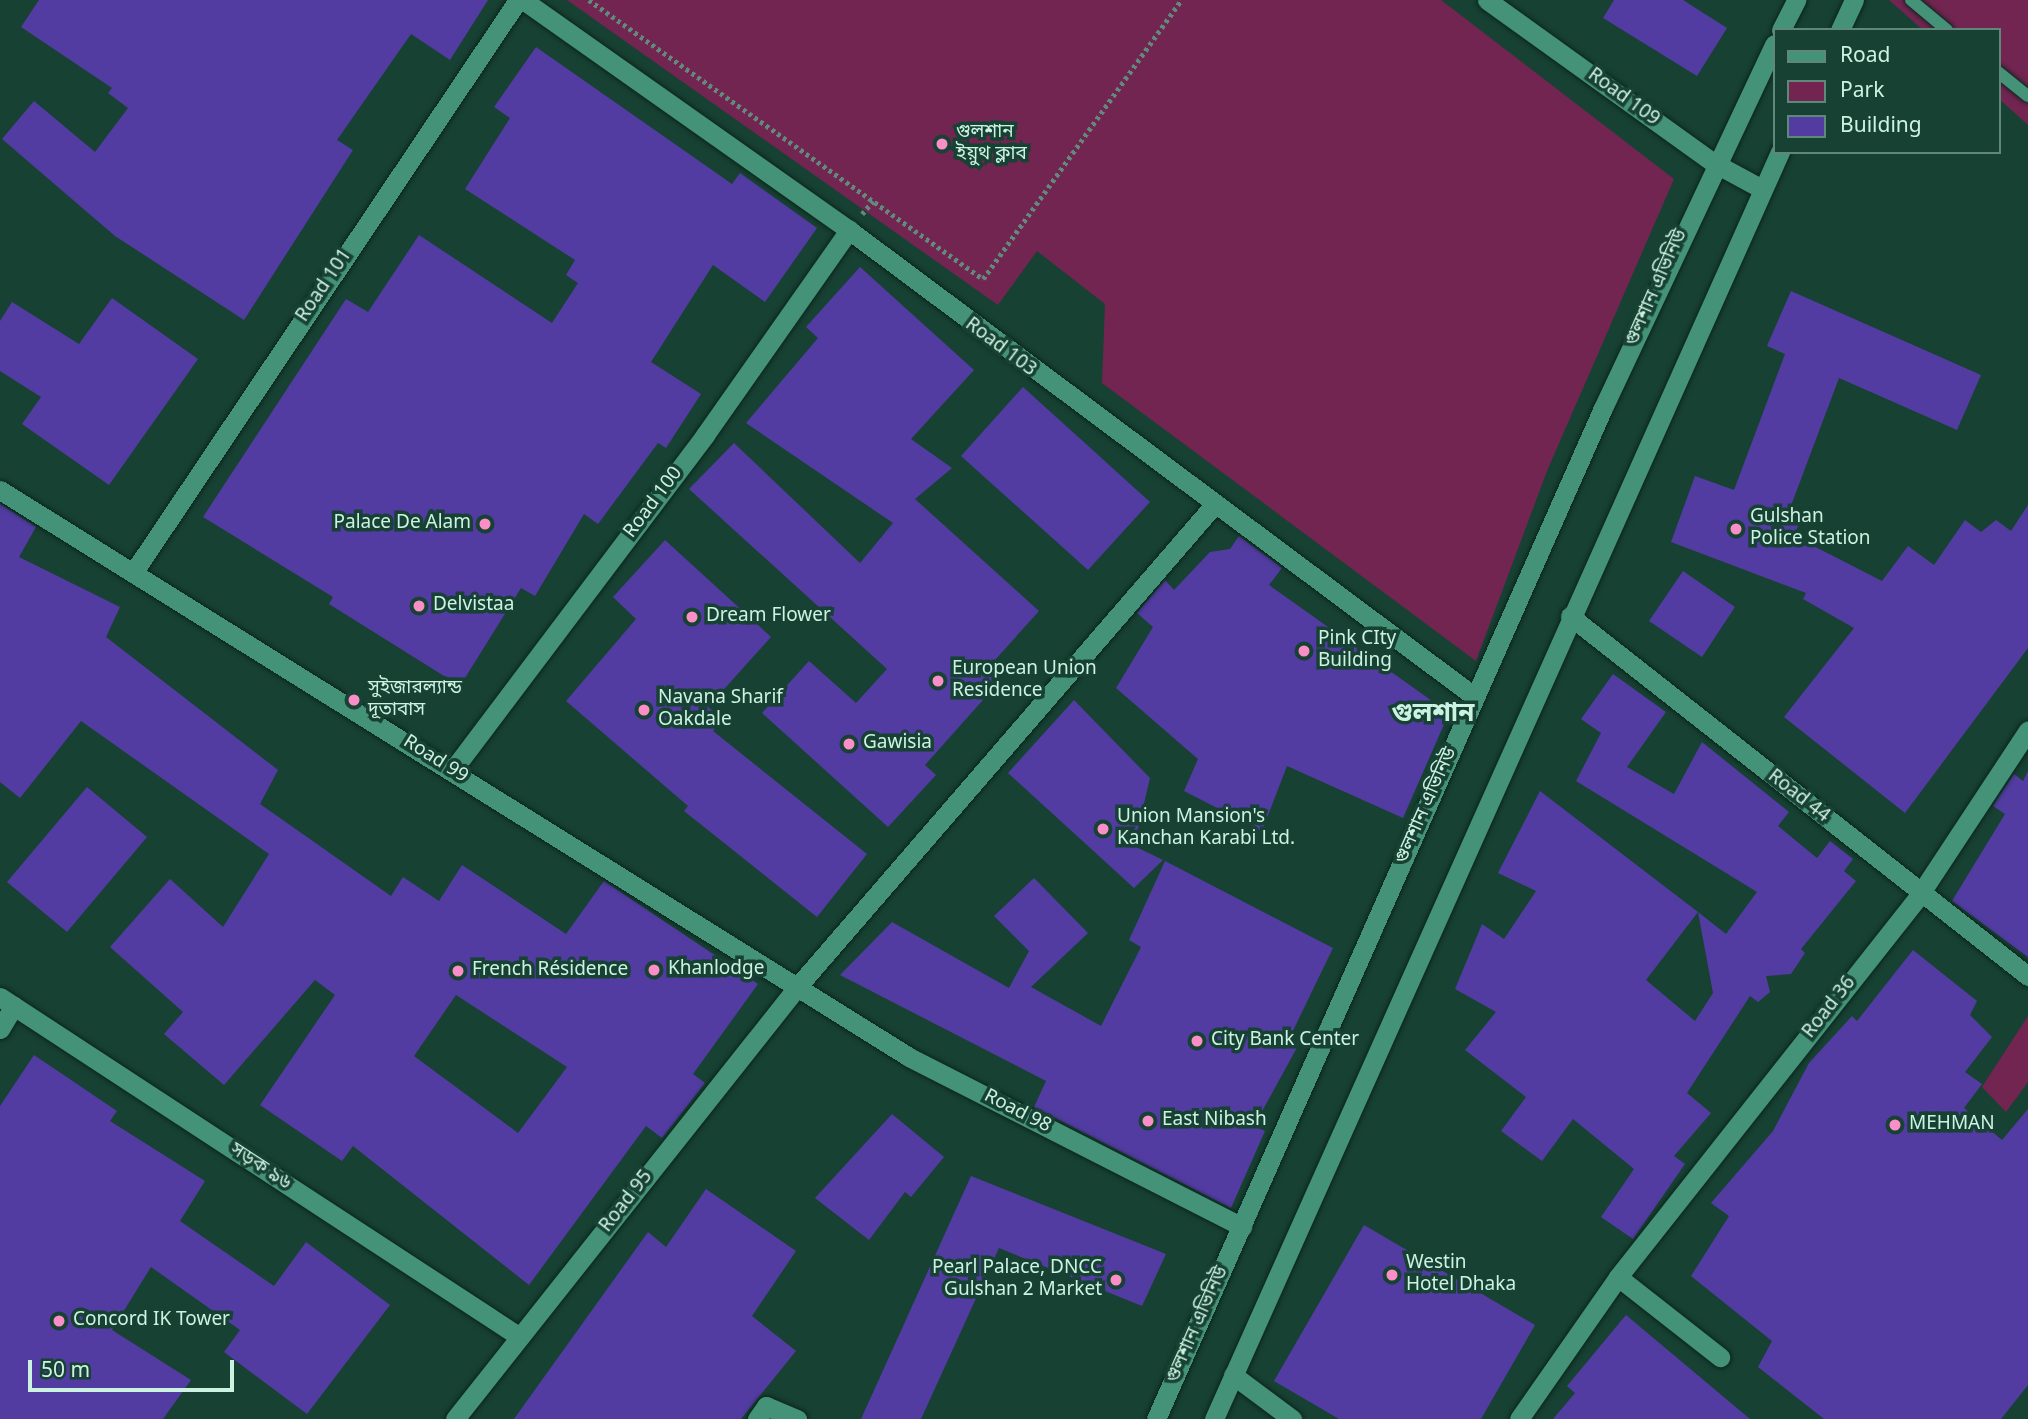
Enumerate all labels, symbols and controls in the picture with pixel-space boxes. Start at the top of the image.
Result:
legend [1772,28,2000,154]
text: Road [1840,43,1890,71]
street label: Road 109 [1583,64,1663,132]
text: Park [1840,78,1884,106]
text: Building [1840,113,1922,141]
place label: গুলশান ইয়ুথ ক্লাব [956,122,1027,166]
marker: গুলশান ইয়ুথ ক্লাব [934,136,950,152]
street label: গুলশান এভিনিউ [1621,226,1693,350]
street label: Road 101 [292,245,358,327]
street label: Road 103 [960,314,1040,382]
street label: Road 100 [620,463,688,543]
place label: Gulshan Police Station [1750,507,1871,551]
place label: Palace De Alam [334,513,471,535]
marker: Palace De Alam [477,516,493,532]
marker: Gulshan Police Station [1728,521,1744,537]
place label: Delvistaa [433,595,514,617]
marker: Delvistaa [411,598,427,614]
place label: Dream Flower [706,606,831,628]
marker: Dream Flower [684,609,700,625]
place label: Pink CIty Building [1318,629,1396,673]
marker: Pink CIty Building [1296,643,1312,659]
place label: European Union Residence [952,659,1097,703]
marker: European Union Residence [930,673,946,689]
place label: সুইজারল্যান্ড দূতাবাস [368,678,462,722]
place label: Navana Sharif Oakdale [658,688,783,732]
marker: সুইজারল্যান্ড দূতাবাস [346,692,362,708]
district label: গুলশান [1392,699,1474,731]
marker: Navana Sharif Oakdale [636,702,652,718]
street label: Road 99 [398,731,472,789]
place label: Gawisia [863,733,932,755]
marker: Gawisia [841,736,857,752]
street label: গুলশান এভিনিউ [1391,744,1463,868]
street label: Road 44 [1762,766,1834,828]
place label: Union Mansion's Kanchan Karabi Ltd. [1117,807,1295,851]
marker: Union Mansion's Kanchan Karabi Ltd. [1095,821,1111,837]
place label: Khanlodge [668,959,764,981]
place label: French Résidence [472,960,628,982]
marker: Khanlodge [646,962,662,978]
marker: French Résidence [450,963,466,979]
street label: Road 36 [1799,972,1861,1044]
place label: City Bank Center [1211,1030,1359,1052]
marker: City Bank Center [1189,1033,1205,1049]
street label: Road 98 [980,1085,1054,1139]
place label: East Nibash [1162,1110,1267,1132]
marker: East Nibash [1140,1113,1156,1129]
place label: MEHMAN [1909,1114,1995,1136]
marker: MEHMAN [1887,1117,1903,1133]
street label: সড়ক ৯৬ [225,1139,295,1195]
street label: Road 95 [596,1166,658,1238]
place label: Westin Hotel Dhaka [1406,1253,1516,1297]
place label: Pearl Palace, DNCC Gulshan 2 Market [932,1258,1102,1302]
street label: গুলশান এভিনিউ [1162,1263,1234,1387]
marker: Westin Hotel Dhaka [1384,1267,1400,1283]
marker: Pearl Palace, DNCC Gulshan 2 Market [1108,1272,1124,1288]
place label: Concord IK Tower [73,1310,230,1332]
marker: Concord IK Tower [51,1313,67,1329]
scale bar [32,1346,238,1390]
text: 50 m [41,1358,90,1386]

